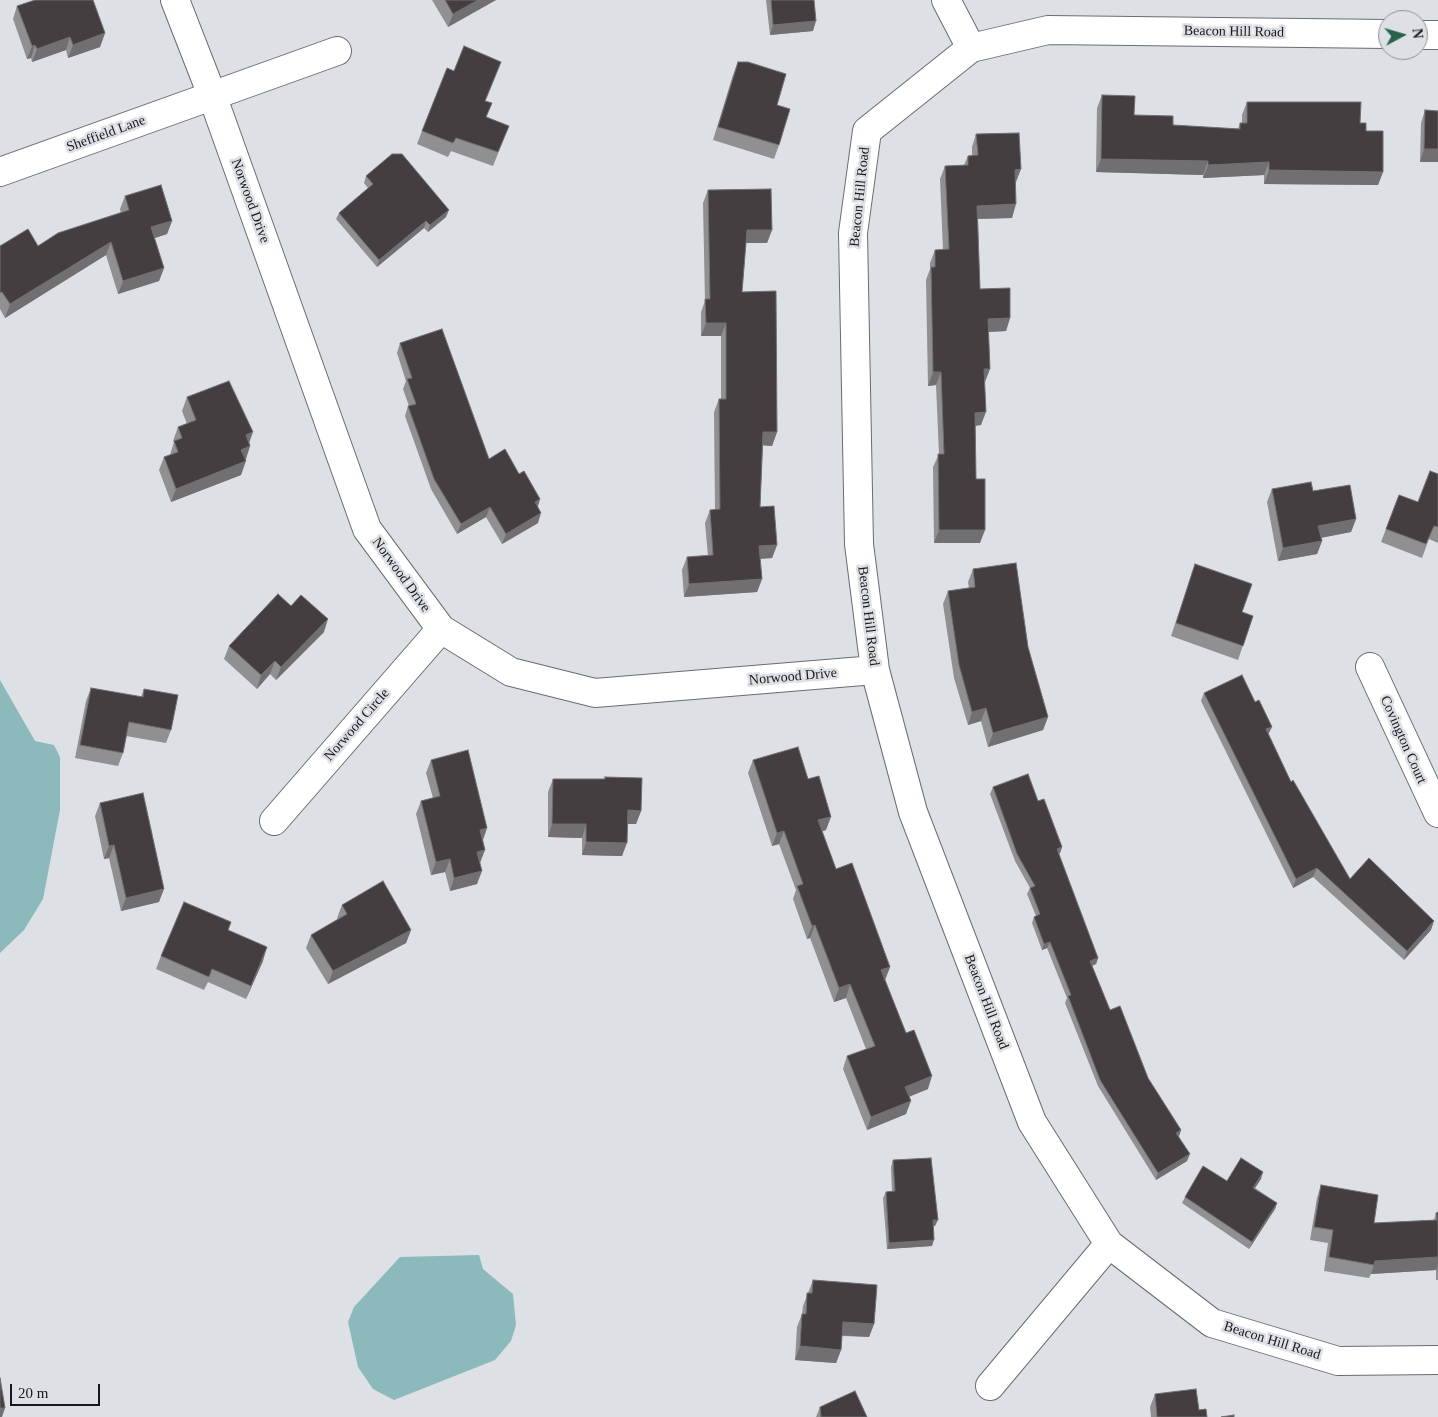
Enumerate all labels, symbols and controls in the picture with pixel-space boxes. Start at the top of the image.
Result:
north arrow [1378,10,1428,60]
street label: Beacon Hill Road [1184,23,1284,41]
text: N [1409,28,1425,39]
street label: Sheffield Lane [64,112,148,156]
street label: Beacon Hill Road [846,146,874,248]
street label: Norwood Drive [227,157,273,245]
street label: Norwood Drive [368,534,434,616]
street label: Beacon Hill Road [854,565,882,667]
street label: Norwood Drive [748,665,838,689]
street label: Norwood Circle [321,685,393,765]
street label: Covington Court [1376,693,1430,787]
street label: Beacon Hill Road [960,952,1012,1052]
street label: Beacon Hill Road [1222,1318,1322,1364]
scale bar [12,1374,102,1406]
text: 20 m [18,1385,48,1401]

